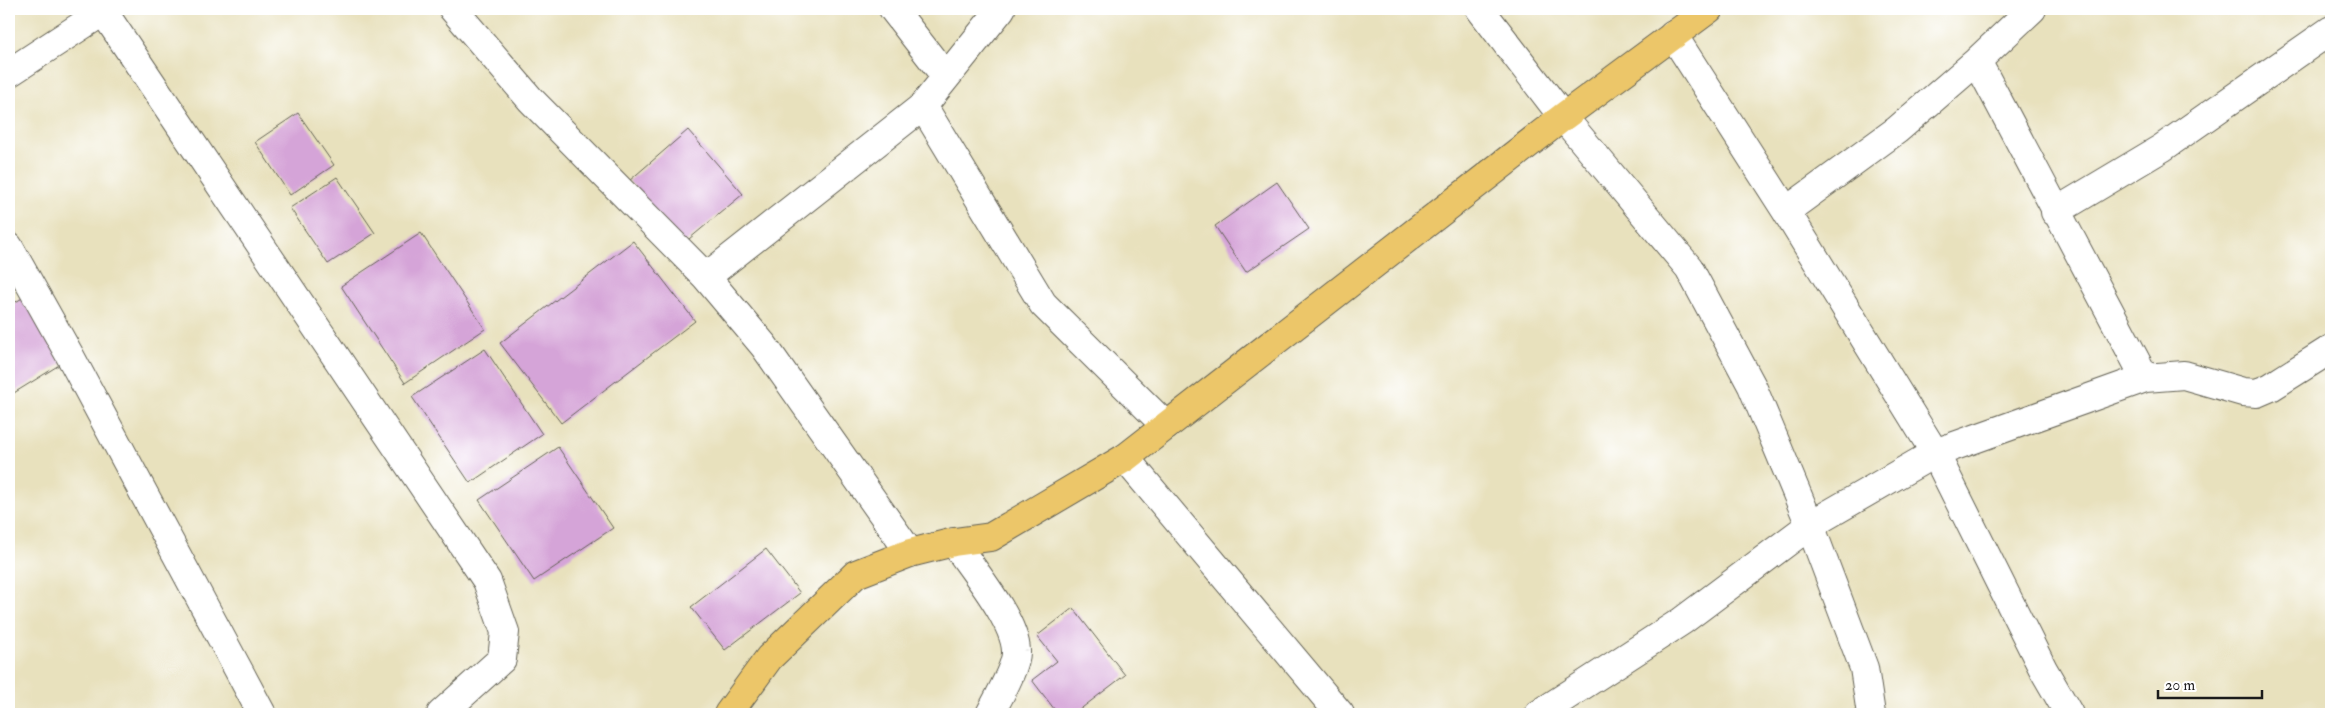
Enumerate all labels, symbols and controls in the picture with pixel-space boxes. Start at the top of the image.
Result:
scale bar [2158,668,2261,700]
text: 20 m [2165,676,2195,695]

